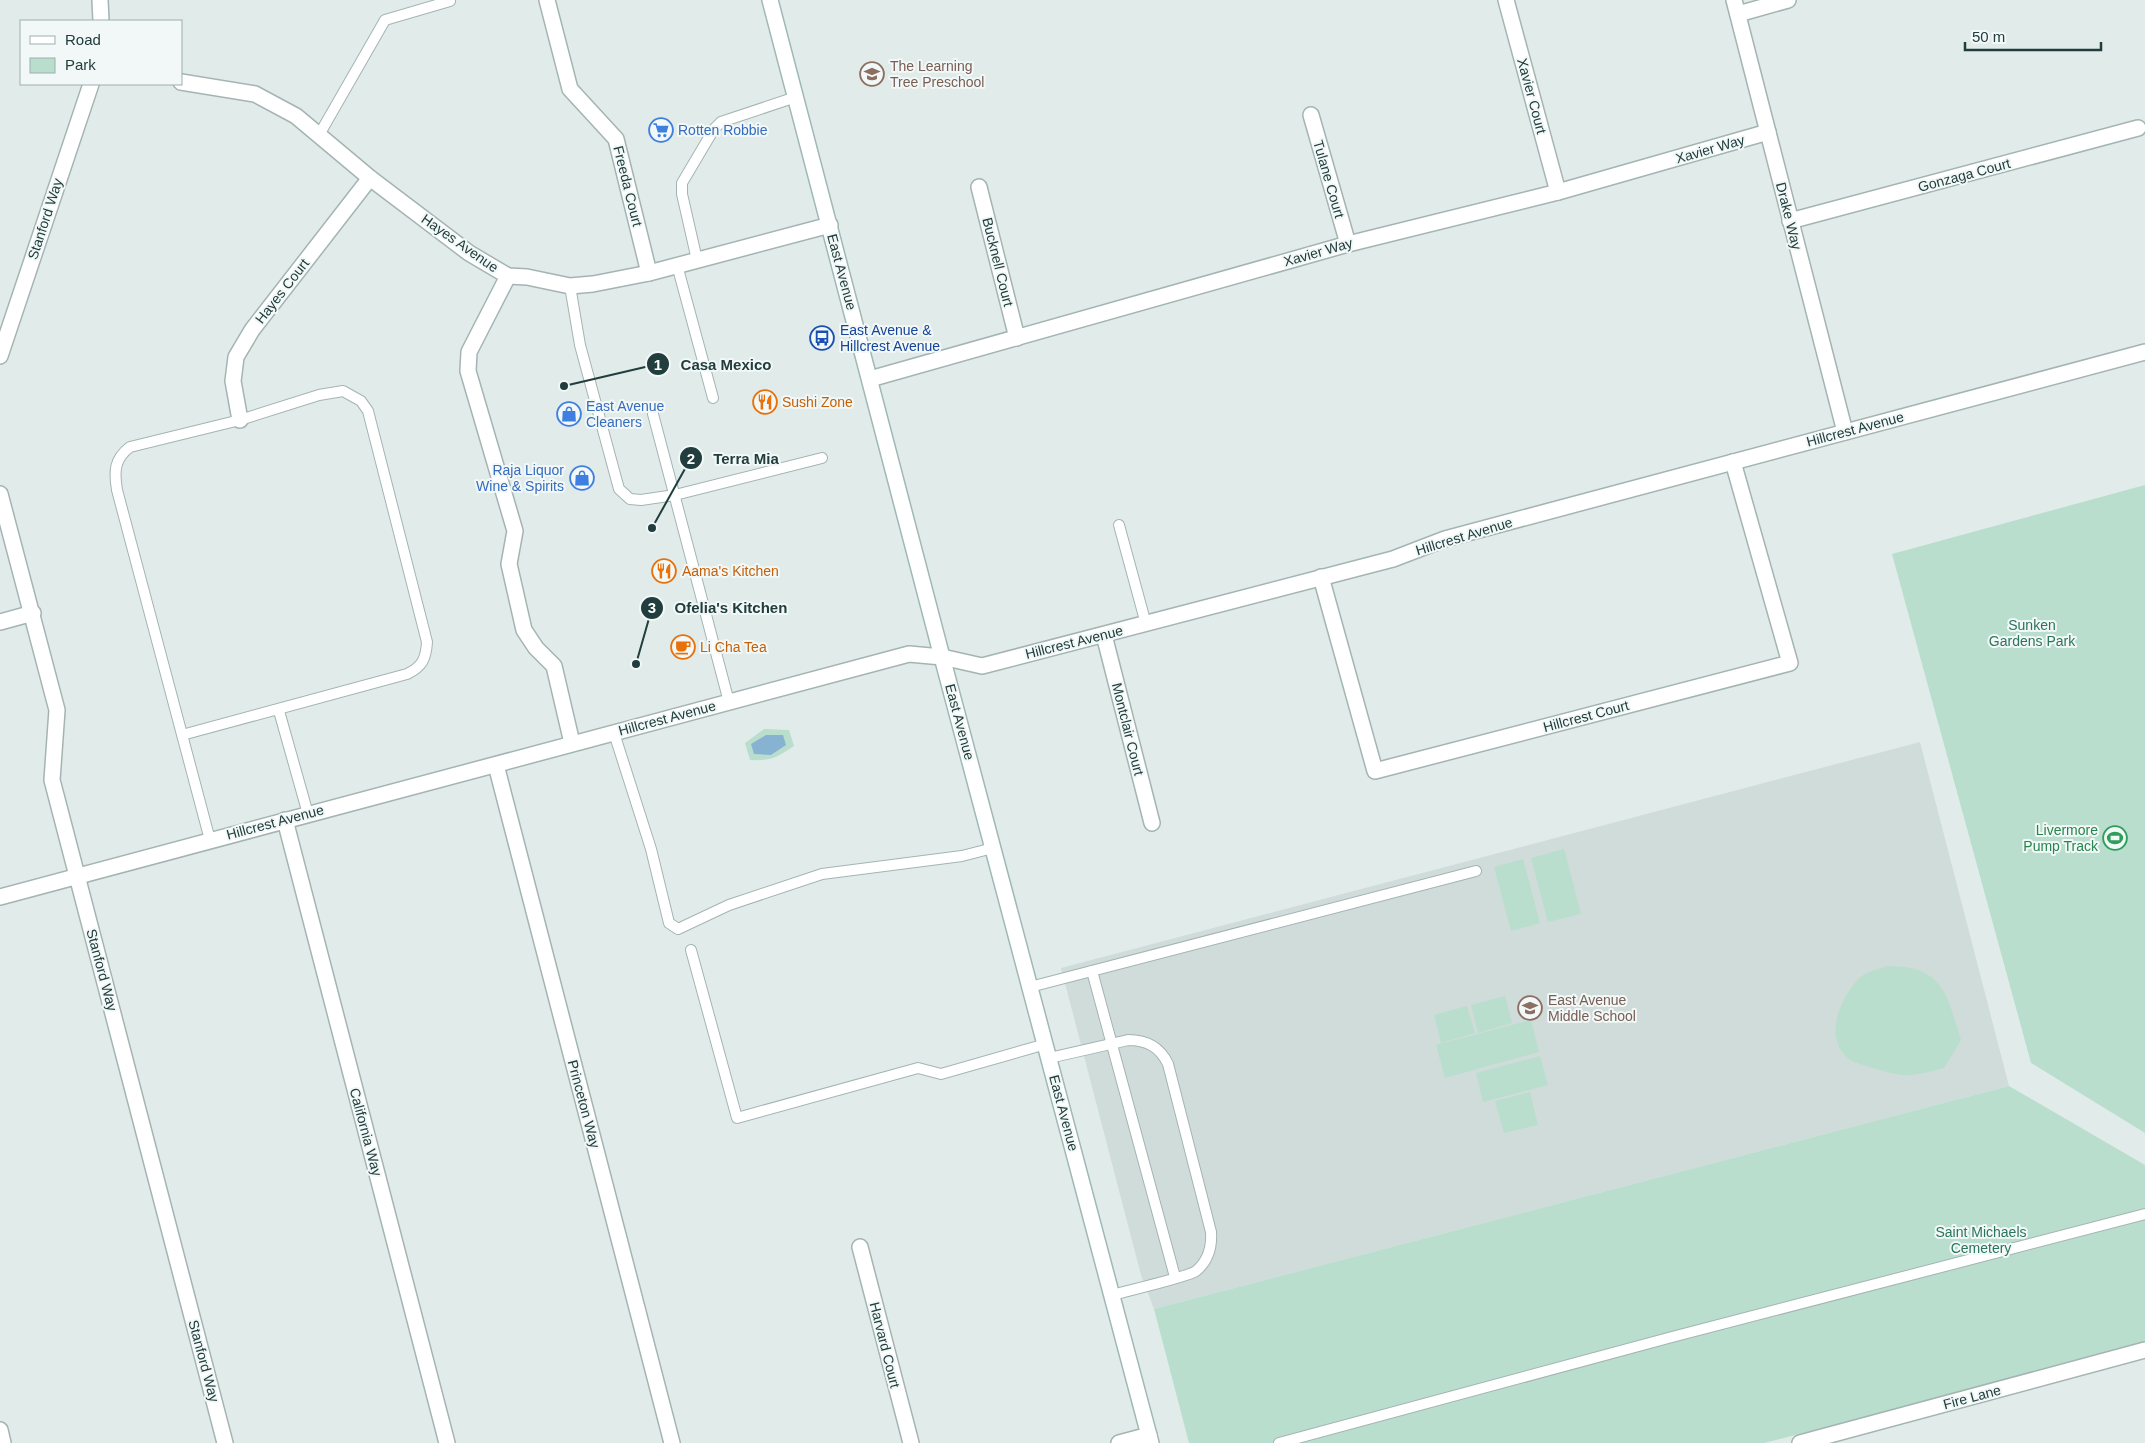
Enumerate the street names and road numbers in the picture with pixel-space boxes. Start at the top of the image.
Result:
street label: Xavier Court [1514,56,1550,136]
street label: Xavier Way [1674,132,1746,166]
street label: Tulane Court [1310,138,1348,220]
street label: Freeda Court [610,144,646,228]
street label: Gonzaga Court [1916,155,2012,195]
street label: Stanford Way [24,176,66,262]
street label: Drake Way [1773,181,1805,251]
street label: Hayes Avenue [419,211,502,275]
street label: Bucknell Court [979,216,1017,308]
street label: East Avenue [824,232,860,312]
street label: Xavier Way [1282,235,1354,269]
street label: Hayes Court [252,255,312,327]
street label: Hillcrest Avenue [1805,408,1906,450]
street label: Hillcrest Avenue [1414,514,1514,558]
street label: Hillcrest Avenue [1023,622,1125,662]
street label: Montclair Court [1109,681,1147,777]
street label: East Avenue [942,682,978,762]
street label: Hillcrest Avenue [617,697,718,739]
street label: Hillcrest Court [1541,697,1631,735]
street label: Hillcrest Avenue [225,801,326,843]
street label: Stanford Way [83,927,121,1013]
street label: Princeton Way [565,1058,603,1150]
street label: East Avenue [1046,1073,1082,1153]
street label: California Way [347,1086,385,1178]
street label: Harvard Court [867,1300,903,1390]
street label: Stanford Way [185,1318,223,1404]
street label: Fire Lane [1941,1382,2003,1412]

